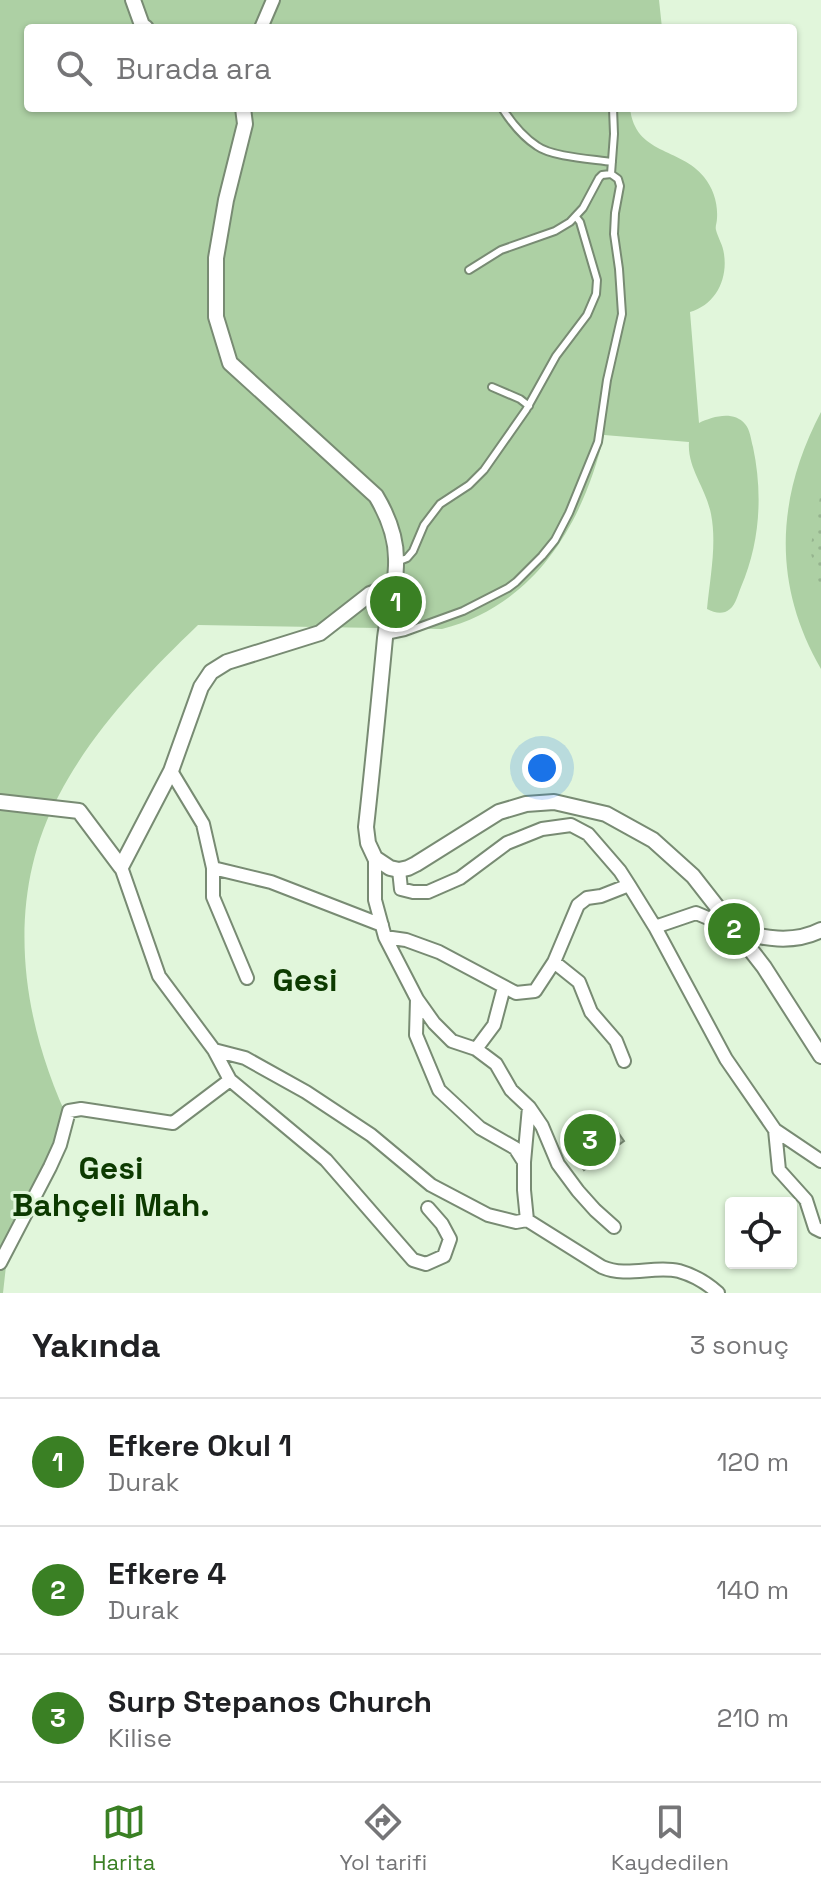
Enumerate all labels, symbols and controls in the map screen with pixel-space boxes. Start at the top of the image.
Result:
search box [24,24,797,112]
icon: search [52,46,96,90]
text: Burada ara [116,49,271,88]
pin: 1 [370,572,422,632]
your location [522,748,562,788]
pin: 2 [708,899,760,959]
district label: Gesi [273,960,337,1000]
pin: 3 [564,1110,616,1170]
district label: Gesi Bahçeli Mah. [12,1148,210,1225]
map controls [725,1197,797,1269]
button: locate [725,1197,797,1269]
text: Yakında [32,1324,161,1367]
text: 3 sonuç [690,1328,789,1362]
text: Efkere Okul 1 [108,1426,292,1465]
text: 1 [52,1445,64,1479]
text: 120 m [717,1445,789,1479]
text: Durak [108,1465,179,1499]
text: Efkere 4 [108,1554,226,1593]
text: 2 [50,1573,66,1607]
text: 140 m [716,1573,789,1607]
text: Durak [108,1593,179,1627]
text: Surp Stepanos Church [108,1682,432,1721]
text: 3 [50,1701,66,1735]
text: 210 m [717,1701,789,1735]
text: Kilise [108,1721,172,1755]
tab: Harita [92,1800,155,1876]
tab: Yol tarifi [339,1800,427,1876]
tab: Kaydedilen [611,1800,729,1876]

